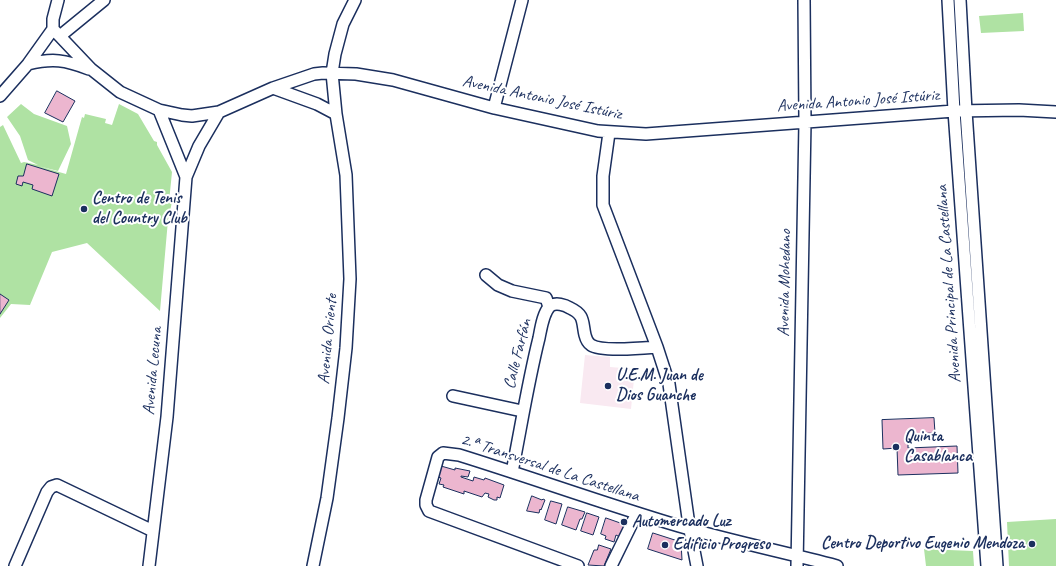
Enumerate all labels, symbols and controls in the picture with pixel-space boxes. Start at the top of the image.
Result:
street label: Avenida Antonio José Istúriz [460,71,624,125]
street label: Avenida Antonio José Istúriz [776,85,940,117]
street label: Avenida Principal de La Castellana [932,184,966,384]
place label: Centro de Tenis del Country Club [92,189,187,229]
marker: Centro de Tenis del Country Club [79,204,89,214]
street label: Avenida Mohedano [774,229,796,337]
street label: Avenida Oriente [314,293,342,385]
street label: Calle Farfán [499,317,537,391]
street label: Avenida Lecuna [139,326,167,416]
place label: U.E.M. Juan de Dios Guanche [616,366,703,406]
marker: U.E.M. Juan de Dios Guanche [603,381,613,391]
place label: Quinta Casablanca [904,427,972,467]
street label: 2.ª Transversal de La Castellana [458,429,642,507]
marker: Quinta Casablanca [891,442,901,452]
place label: Automercado Luz [632,512,730,532]
marker: Automercado Luz [619,517,629,527]
place label: Centro Deportivo Eugenio Mendoza [821,534,1024,554]
place label: Edificio Progreso [673,535,770,555]
marker: Centro Deportivo Eugenio Mendoza [1027,539,1037,549]
marker: Edificio Progreso [660,540,670,550]

